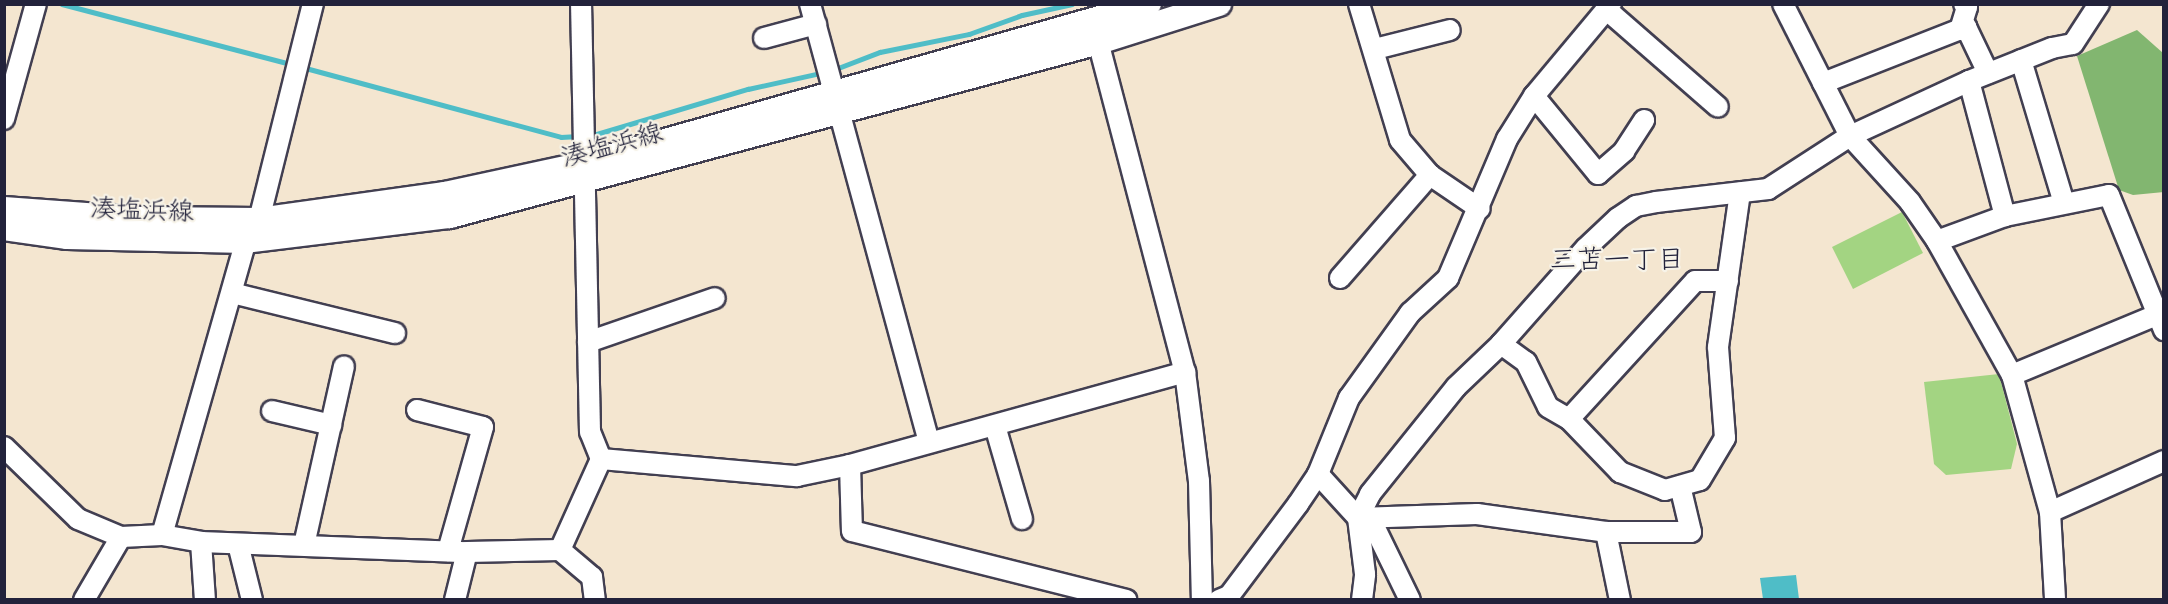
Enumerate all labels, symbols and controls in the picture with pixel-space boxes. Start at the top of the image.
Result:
street label: 湊塩浜線 [558,116,666,174]
street label: 湊塩浜線 [89,193,195,227]
district label: 三苫一丁目 [1550,243,1684,275]

